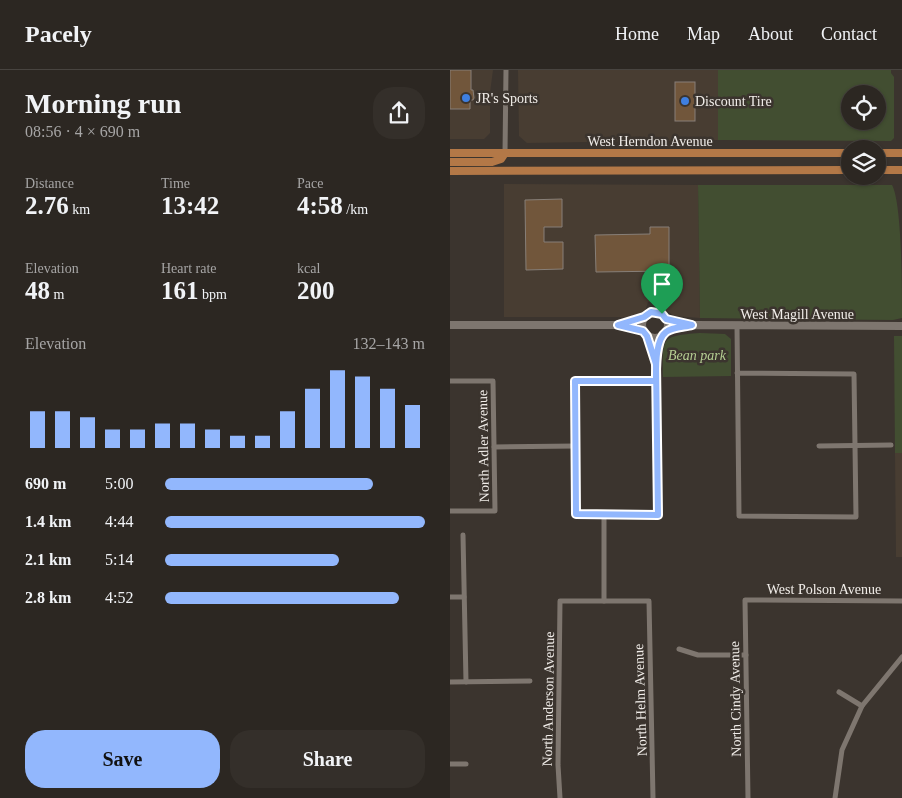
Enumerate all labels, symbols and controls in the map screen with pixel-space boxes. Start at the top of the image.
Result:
text: Pacely [25,21,92,47]
text: Home [615,24,659,44]
text: Map [687,24,720,44]
text: About [748,24,793,44]
text: Contact [821,24,877,44]
map controls [841,85,886,185]
button: locate [841,85,886,130]
button: share [373,87,425,139]
text: Morning run [25,88,181,119]
place label: JR's Sports [476,91,538,106]
marker: JR's Sports [460,92,472,104]
place label: Discount Tire [695,94,772,109]
marker: Discount Tire [679,95,691,107]
text: 08:56 · 4 × 690 m [25,123,140,140]
street label: West Herndon Avenue [587,134,713,149]
button: layers [841,140,886,185]
text: Distance [25,176,74,191]
text: Time [161,176,190,191]
text: Pace [297,176,323,191]
text: 2.76 [25,192,69,219]
text: 13:42 [161,192,219,219]
text: 4:58 [297,192,343,219]
text: km [69,202,90,217]
text: /km [343,202,368,217]
text: Elevation [25,261,79,276]
text: Heart rate [161,261,217,276]
text: kcal [297,261,320,276]
pin [641,263,683,314]
icon: arrive [648,270,676,298]
text: 48 [25,277,50,304]
text: 161 [161,277,199,304]
text: 200 [297,277,335,304]
text: m [50,287,64,302]
text: bpm [199,287,227,302]
street label: West Magill Avenue [740,307,854,322]
text: Elevation [25,335,86,352]
text: 132–143 m [353,335,425,352]
park label: Bean park [668,348,727,363]
street label: North Adler Avenue [475,390,492,502]
text: 690 m [25,475,66,492]
text: 5:00 [105,475,133,492]
text: 1.4 km [25,513,71,530]
text: 4:44 [105,513,133,530]
text: 2.1 km [25,551,71,568]
text: 5:14 [105,551,133,568]
street label: West Polson Avenue [767,582,881,597]
text: 2.8 km [25,589,71,606]
text: 4:52 [105,589,133,606]
street label: North Anderson Avenue [540,631,557,767]
street label: North Cindy Avenue [727,641,744,757]
street label: North Helm Avenue [631,644,650,756]
button: Save [25,730,220,788]
button: Share [230,730,425,788]

